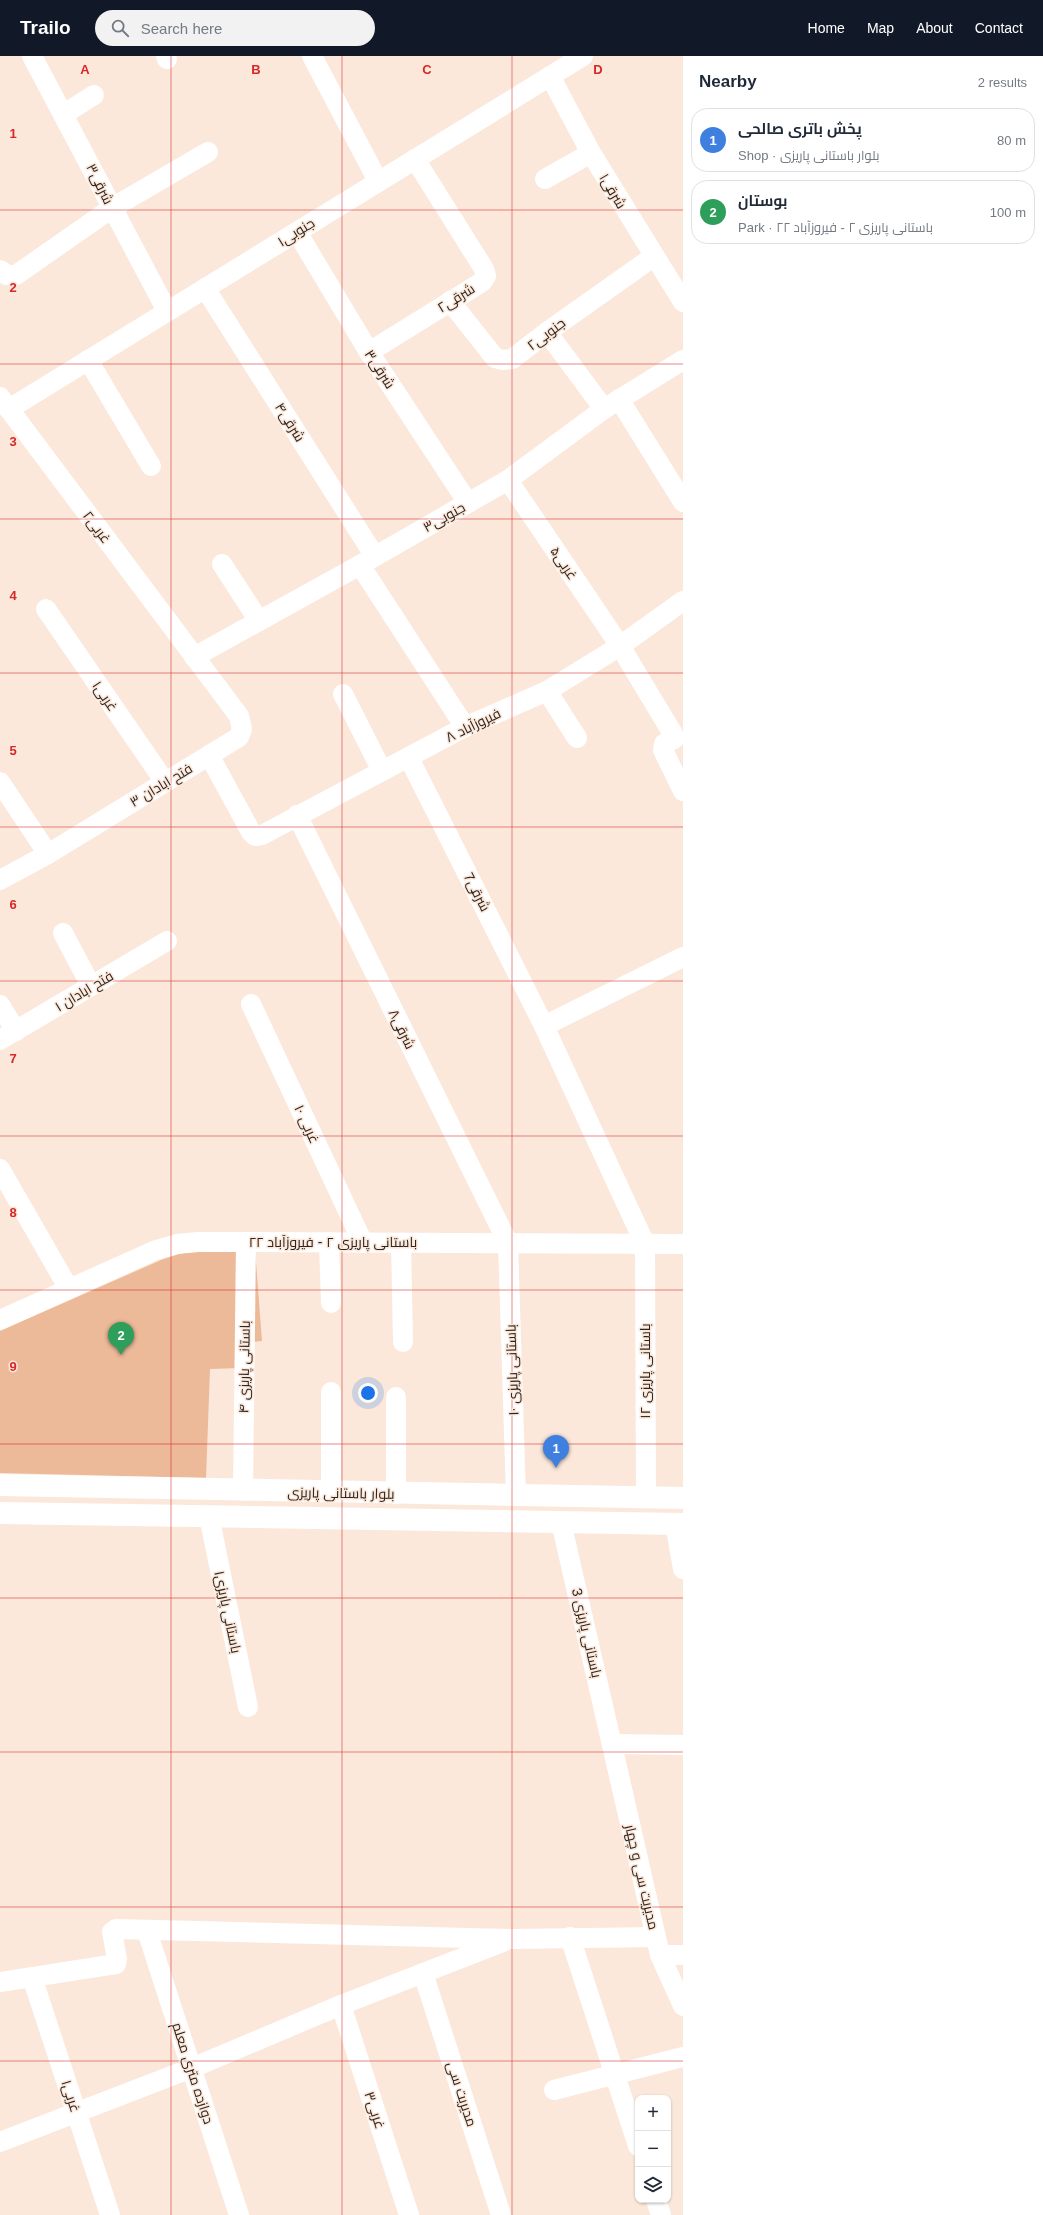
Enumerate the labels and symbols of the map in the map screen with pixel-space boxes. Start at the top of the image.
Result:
text: A [80,62,90,77]
text: B [251,62,261,77]
text: C [422,62,432,77]
text: D [593,62,603,77]
text: 1 [9,126,17,141]
street label: شرقی۳ [83,161,117,207]
street label: شرقی۱ [596,171,630,211]
street label: جنوبی۱ [275,215,317,249]
text: 2 [9,280,17,295]
street label: شرقی۲ [434,280,478,316]
street label: جنوبی۲ [524,315,568,353]
street label: شرقی۳ [362,347,398,391]
street label: شرقی۴ [272,400,308,444]
text: 3 [9,434,17,449]
street label: جنوبی۳ [420,499,468,535]
street label: غربی۲ [80,508,114,546]
street label: غربی۵ [547,543,581,583]
text: 4 [9,588,17,603]
street label: غربی۱ [89,678,121,714]
street label: فیروزآباد ۸ [443,705,503,745]
text: 5 [9,743,17,758]
street label: فتح ابادان ۳ [127,760,196,811]
street label: شرقی7 [460,870,494,914]
text: 6 [9,897,17,912]
street label: فتح ابادان ۱ [52,967,116,1015]
street label: شرقی۸ [386,1006,418,1052]
text: 7 [9,1051,17,1066]
street label: غربی ۱۰ [291,1102,323,1146]
text: 8 [9,1205,17,1220]
street label: باستانی پاریزی ۲ - فیروزآباد ۲۲ [249,1234,417,1252]
street label: باستانی پاریزی ۴ [235,1320,255,1414]
pin: 2 [108,1322,134,1355]
street label: باستانی پاریزی ۱۲ [637,1323,655,1419]
street label: باستانی پاریزی ۱۰ [502,1324,524,1416]
text: 9 [9,1359,17,1374]
your location [358,1383,378,1403]
pin: 1 [543,1435,569,1468]
street label: بلوار باستانی پاریزی [287,1484,395,1504]
street label: باستانی پاریزی۱ [209,1569,245,1655]
street label: باستانی پاریزی 3 [567,1587,605,1680]
street label: مدیریت سی و چهار [620,1822,662,1932]
street label: دوازده متری معلم [167,2020,217,2126]
street label: مدیریت سی [444,2059,480,2129]
street label: غربی۱ [58,2078,84,2114]
street label: غربی۳ [362,2089,388,2131]

